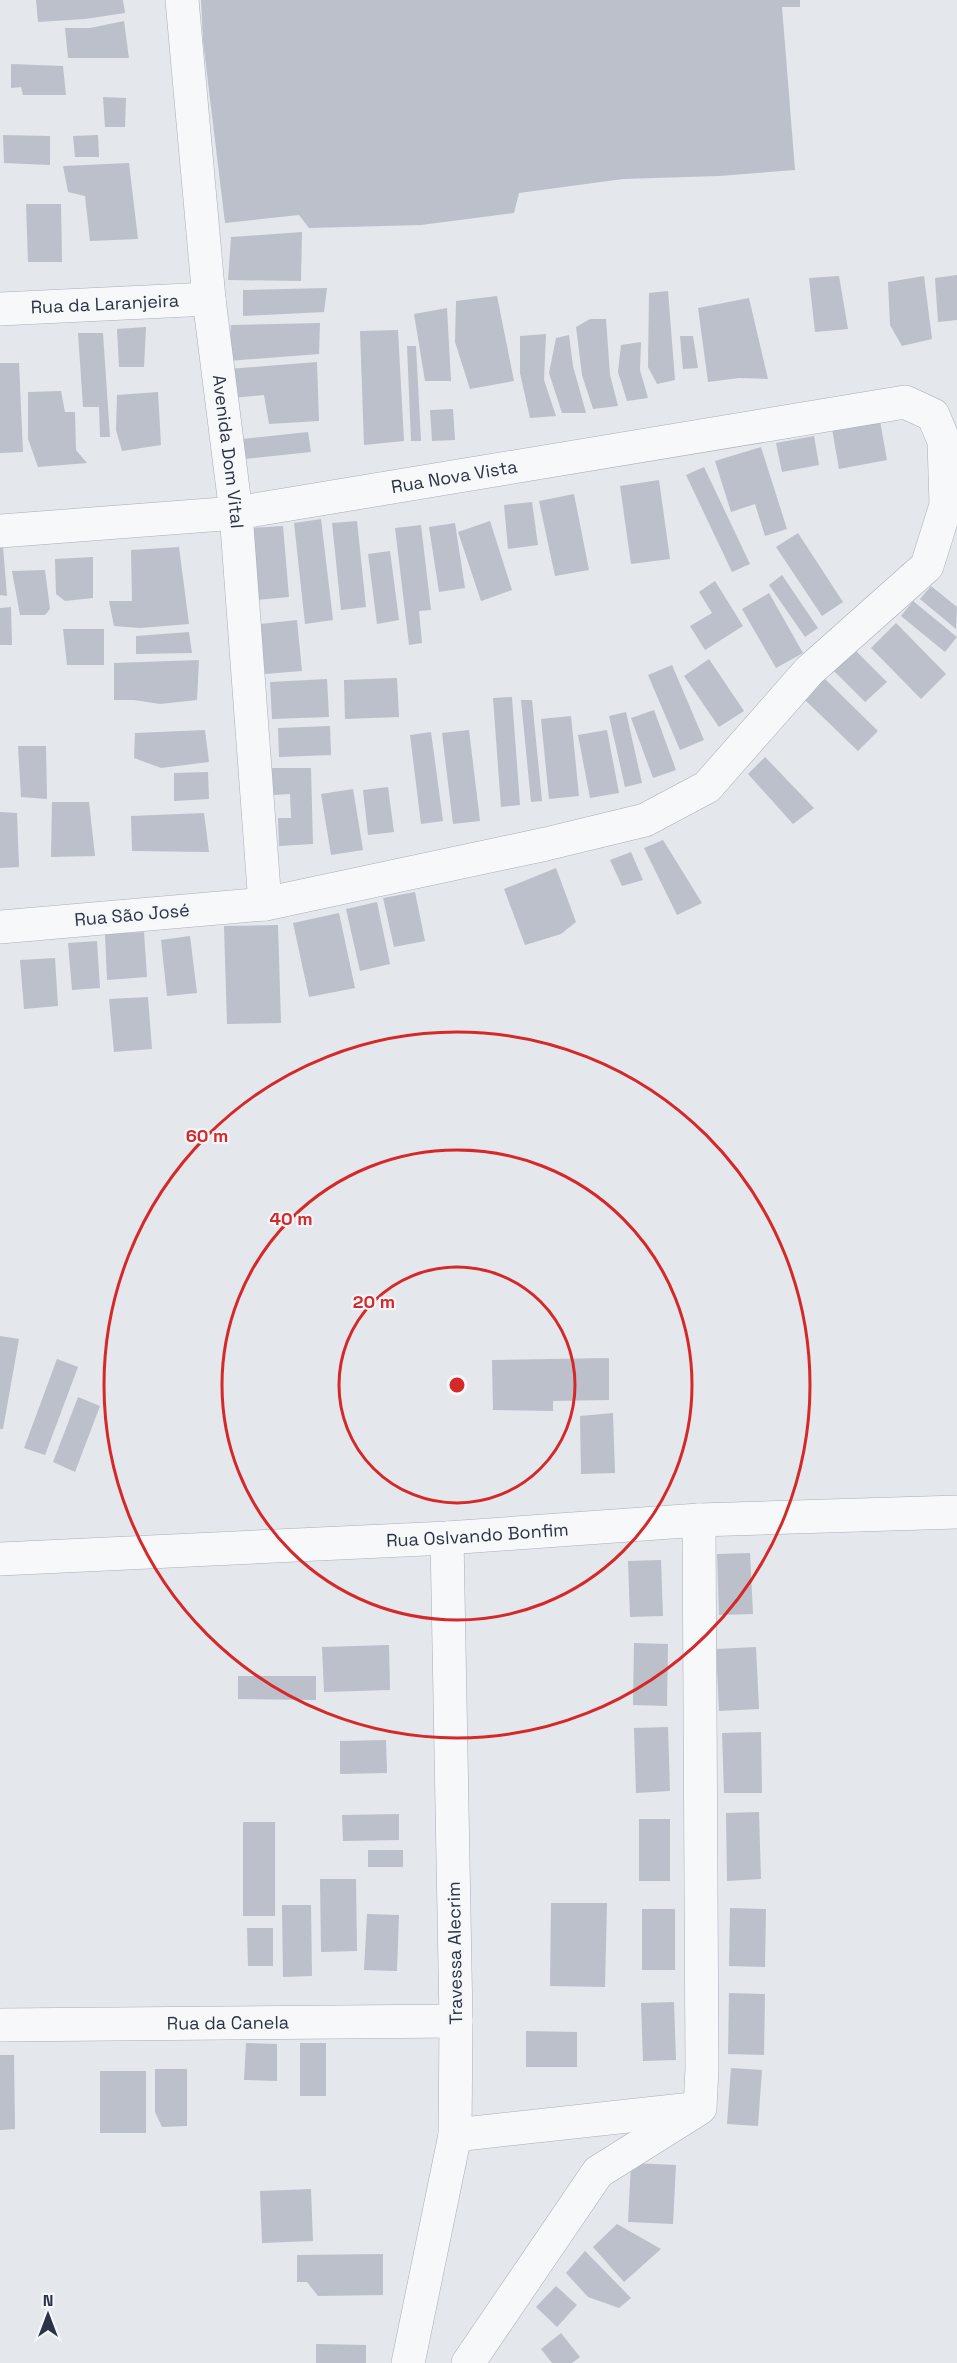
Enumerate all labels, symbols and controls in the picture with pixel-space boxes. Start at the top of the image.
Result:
street label: Rua da Laranjeira [30,288,180,319]
street label: Avenida Dom Vital [208,373,249,529]
street label: Rua Nova Vista [389,454,519,498]
street label: Rua São José [73,898,191,931]
text: 60 m [186,1124,228,1147]
text: 40 m [269,1207,313,1230]
text: 20 m [353,1290,395,1313]
centre of rings [447,1375,467,1395]
street label: Rua Oslvando Bonfim [386,1517,569,1552]
street label: Travessa Alecrim [442,1881,467,2025]
street label: Rua da Canela [167,2010,289,2035]
north arrow [18,2285,78,2345]
text: N [43,2290,53,2311]

